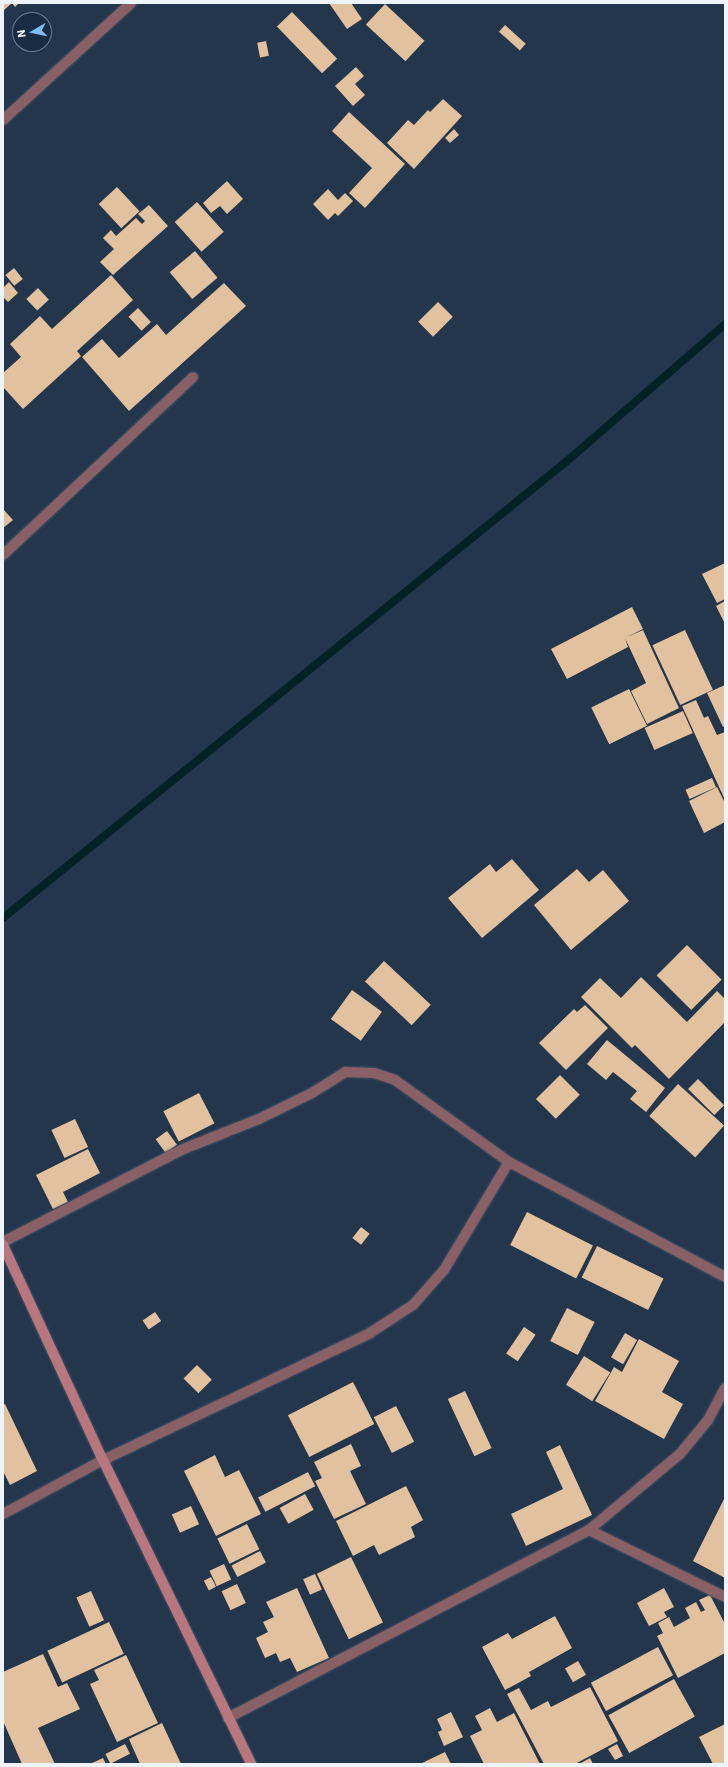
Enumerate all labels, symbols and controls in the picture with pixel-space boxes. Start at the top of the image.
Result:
north arrow [12,12,52,52]
text: N [14,29,29,39]

